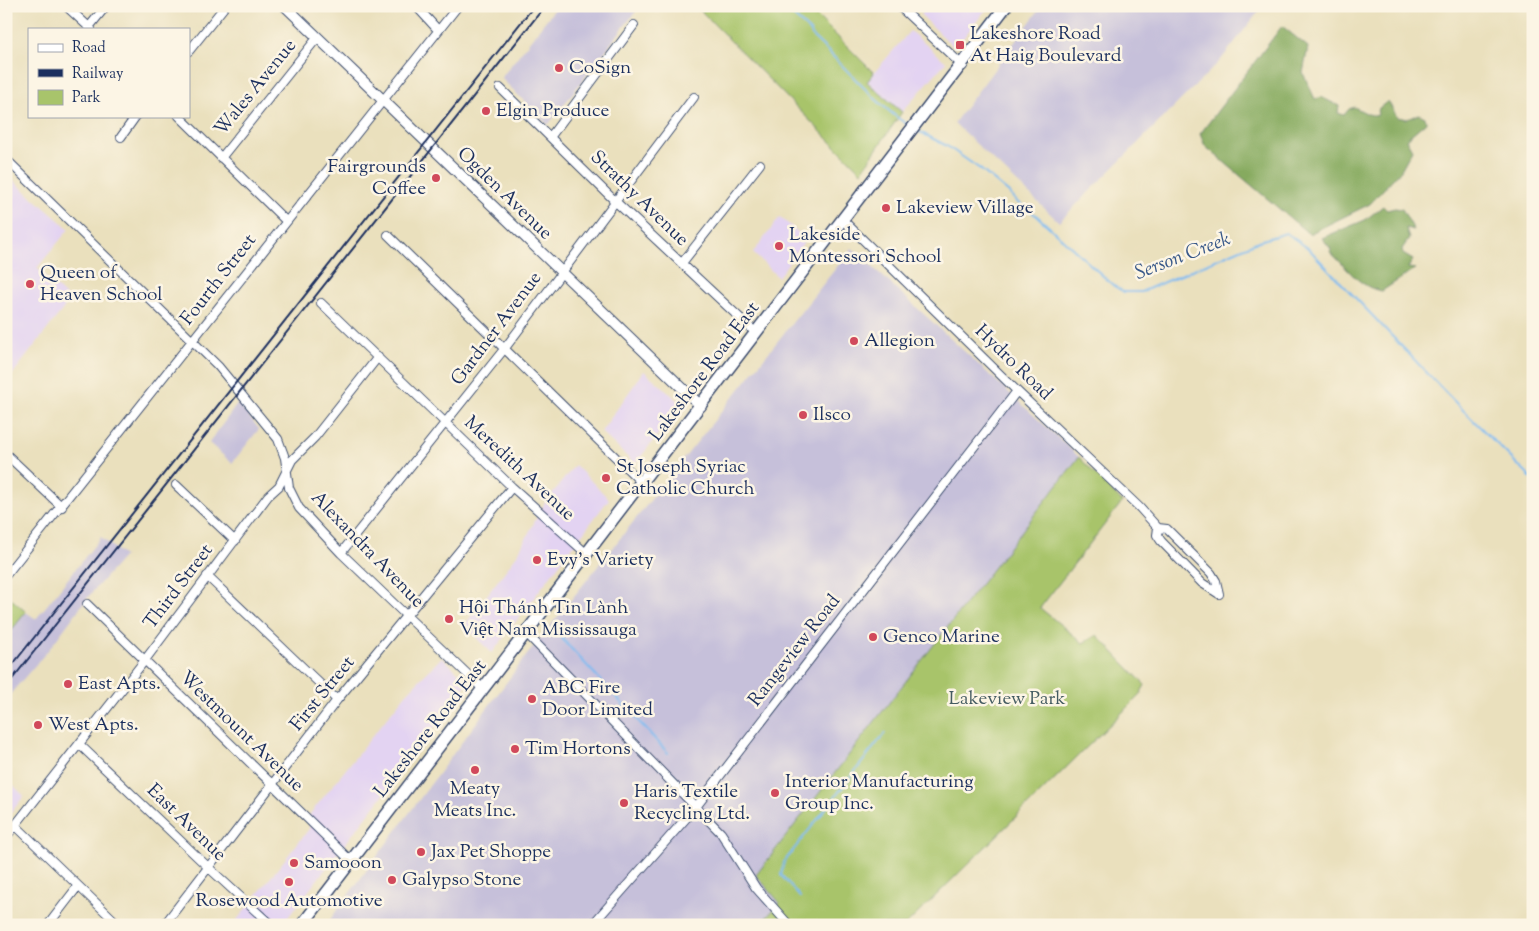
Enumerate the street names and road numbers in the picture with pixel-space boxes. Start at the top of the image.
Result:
street label: Wales Avenue [208,34,304,142]
street label: Ogden Avenue [450,141,558,247]
street label: Strathy Avenue [584,145,695,253]
street label: Fourth Street [175,228,264,331]
street label: Gardner Avenue [445,266,549,392]
street label: Lakeshore Road East [643,296,767,448]
street label: Hydro Road [968,319,1058,407]
street label: Meredith Avenue [457,410,581,528]
street label: Alexandra Avenue [304,485,430,615]
street label: Third Street [138,538,220,635]
street label: Rangeview Road [743,589,848,713]
street label: First Street [284,650,362,737]
street label: Lakeshore Road East [368,654,494,804]
street label: Westmount Avenue [173,665,309,799]
street label: East Avenue [140,778,232,868]

